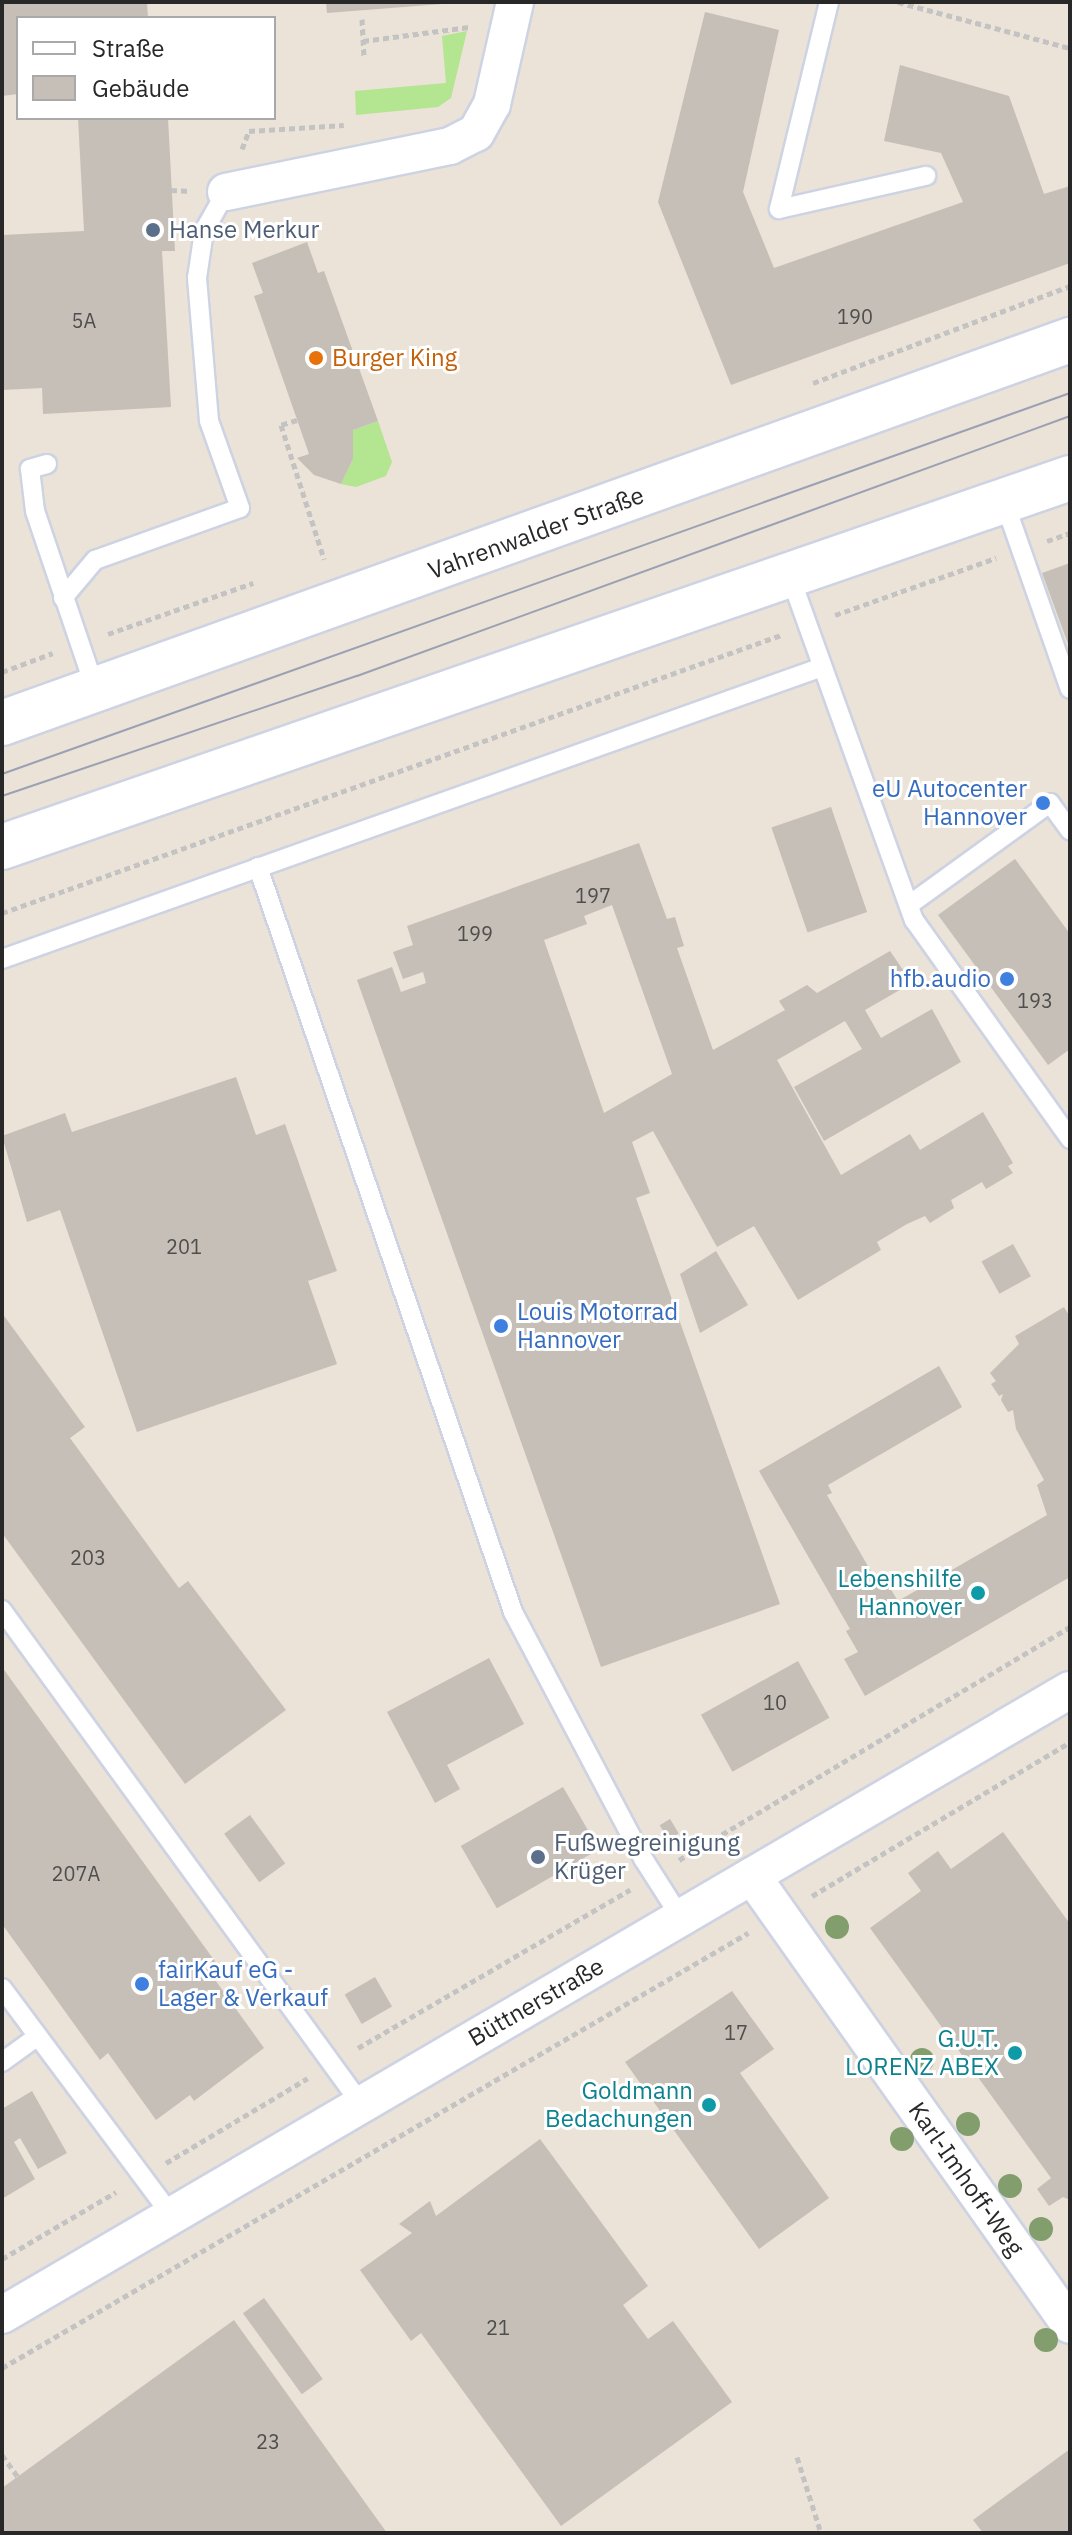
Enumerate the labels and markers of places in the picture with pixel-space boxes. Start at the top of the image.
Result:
place label: Hanse Merkur [169,216,319,244]
marker: Hanse Merkur [144,221,162,239]
place label: Burger King [332,344,457,372]
marker: Burger King [307,349,325,367]
place label: eU Autocenter Hannover [872,775,1027,831]
marker: eU Autocenter Hannover [1034,794,1052,812]
place label: hfb.audio [890,965,991,993]
marker: hfb.audio [998,970,1016,988]
place label: Louis Motorrad Hannover [517,1298,678,1354]
marker: Louis Motorrad Hannover [492,1317,510,1335]
place label: Lebenshilfe Hannover [838,1565,962,1621]
marker: Lebenshilfe Hannover [969,1584,987,1602]
place label: Fußwegreinigung Krüger [554,1829,740,1885]
marker: Fußwegreinigung Krüger [529,1848,547,1866]
place label: fairKauf eG - Lager & Verkauf [158,1956,328,2012]
marker: fairKauf eG - Lager & Verkauf [133,1975,151,1993]
place label: G.U.T. LORENZ ABEX [845,2025,999,2081]
marker: G.U.T. LORENZ ABEX [1006,2044,1024,2062]
place label: Goldmann Bedachungen [545,2077,693,2133]
marker: Goldmann Bedachungen [700,2096,718,2114]

